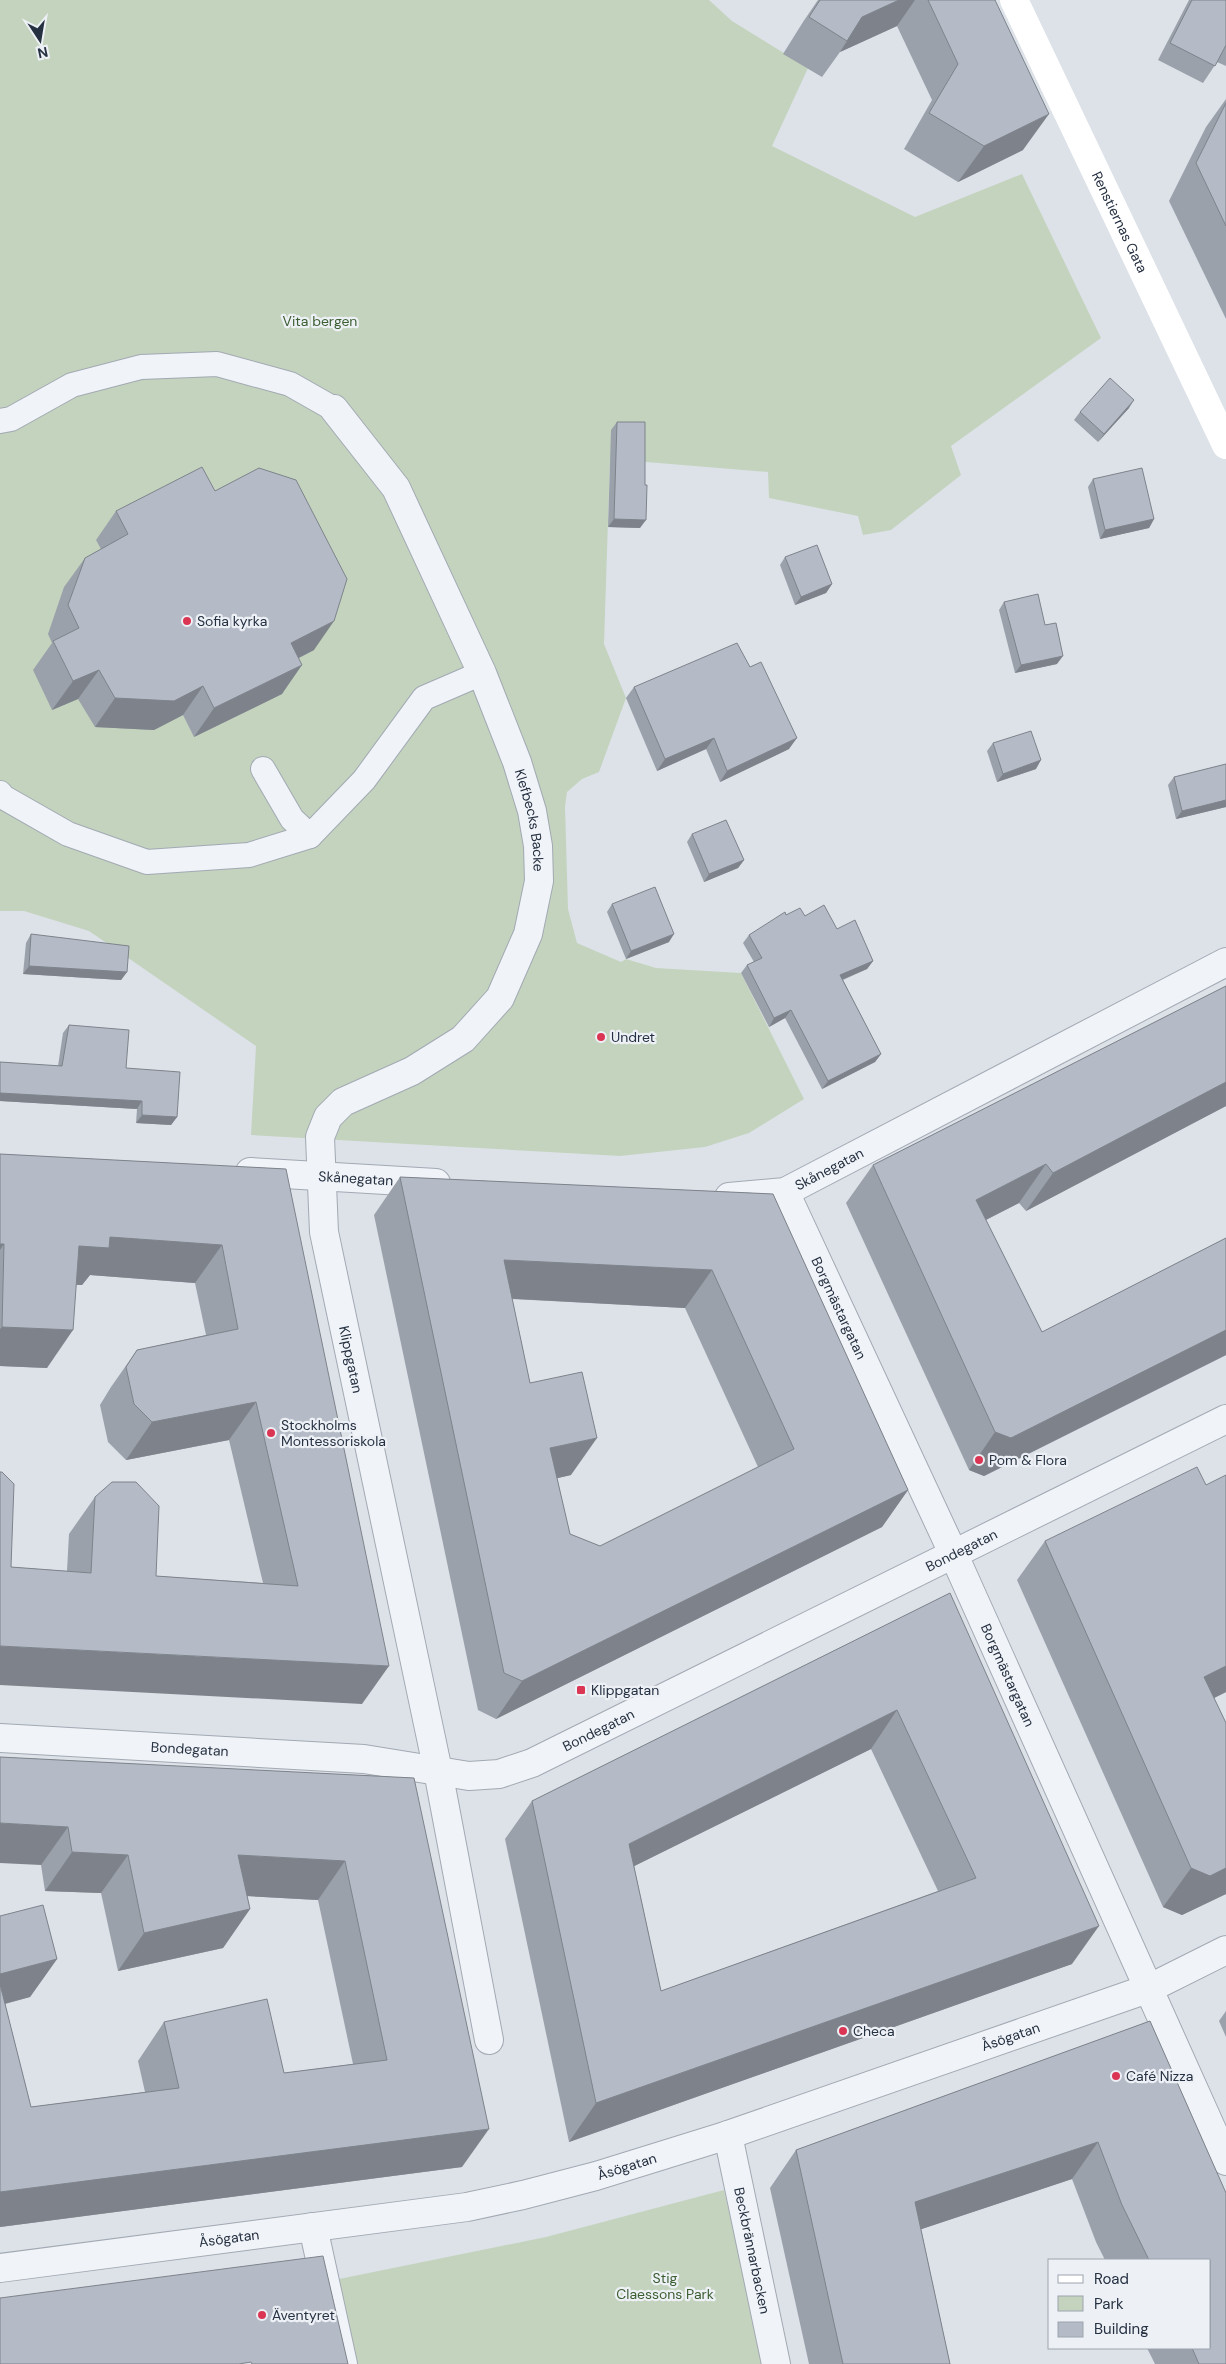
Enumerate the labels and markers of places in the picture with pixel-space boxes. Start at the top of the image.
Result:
place label: Sofia kyrka [197,612,267,630]
marker: Sofia kyrka [181,615,193,627]
place label: Undret [611,1028,655,1046]
marker: Undret [595,1031,607,1043]
place label: Stockholms Montessoriskola [281,1416,386,1450]
marker: Stockholms Montessoriskola [265,1427,277,1439]
place label: Pom & Flora [989,1451,1067,1469]
marker: Pom & Flora [973,1454,985,1466]
place label: Klippgatan [591,1681,659,1699]
marker: Klippgatan [575,1684,587,1696]
place label: Checa [853,2022,895,2040]
marker: Checa [837,2025,849,2037]
place label: Café Nizza [1126,2067,1193,2085]
marker: Café Nizza [1110,2070,1122,2082]
place label: Äventyret [272,2306,335,2324]
marker: Äventyret [256,2309,268,2321]

